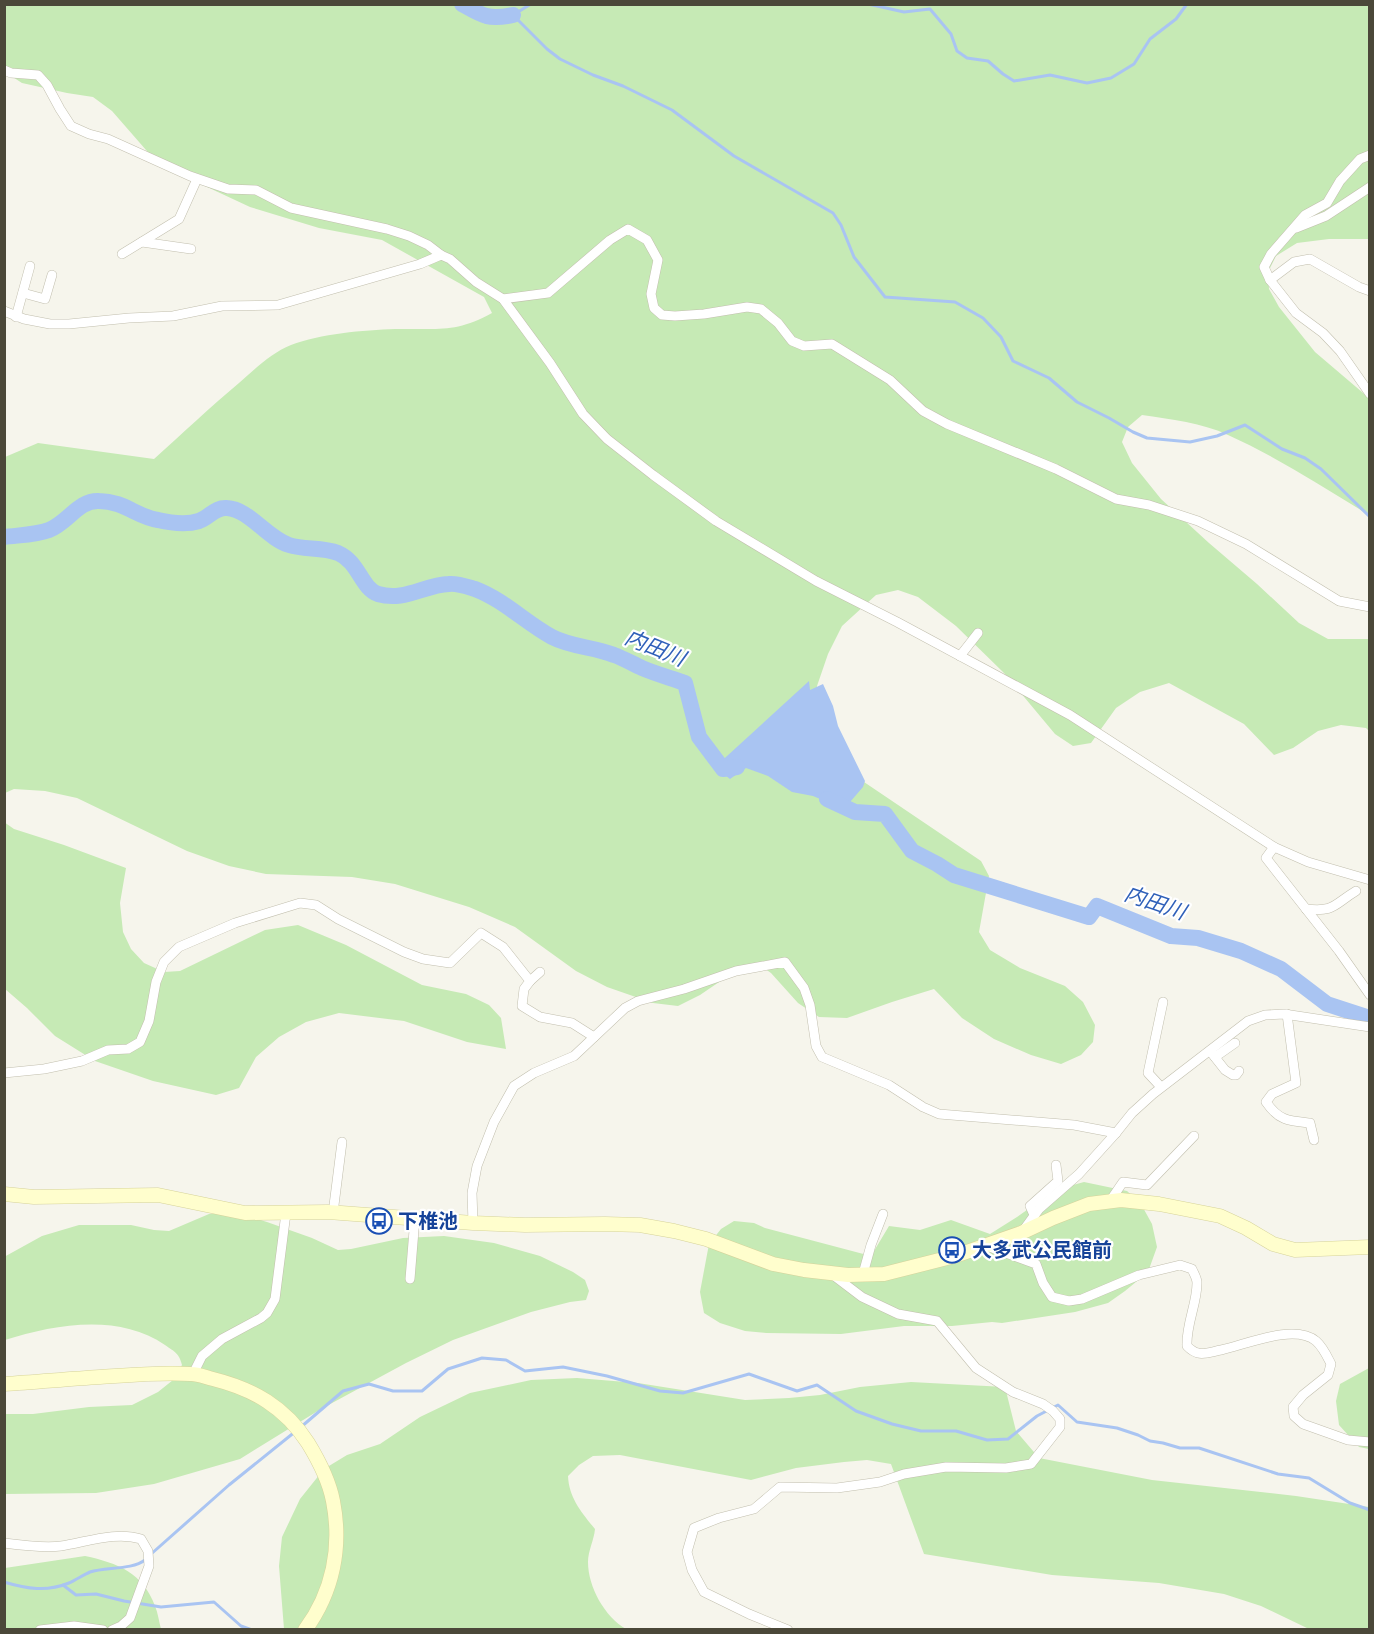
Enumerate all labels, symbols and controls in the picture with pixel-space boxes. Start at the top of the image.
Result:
water label: 内田川 [621,625,691,673]
water label: 内田川 [1121,881,1191,926]
bus stop icon: 下椎池 [364,1206,394,1236]
place label: 下椎池 [398,1210,458,1234]
bus stop icon: 大多武公民館前 [937,1235,967,1265]
place label: 大多武公民館前 [972,1239,1112,1263]

